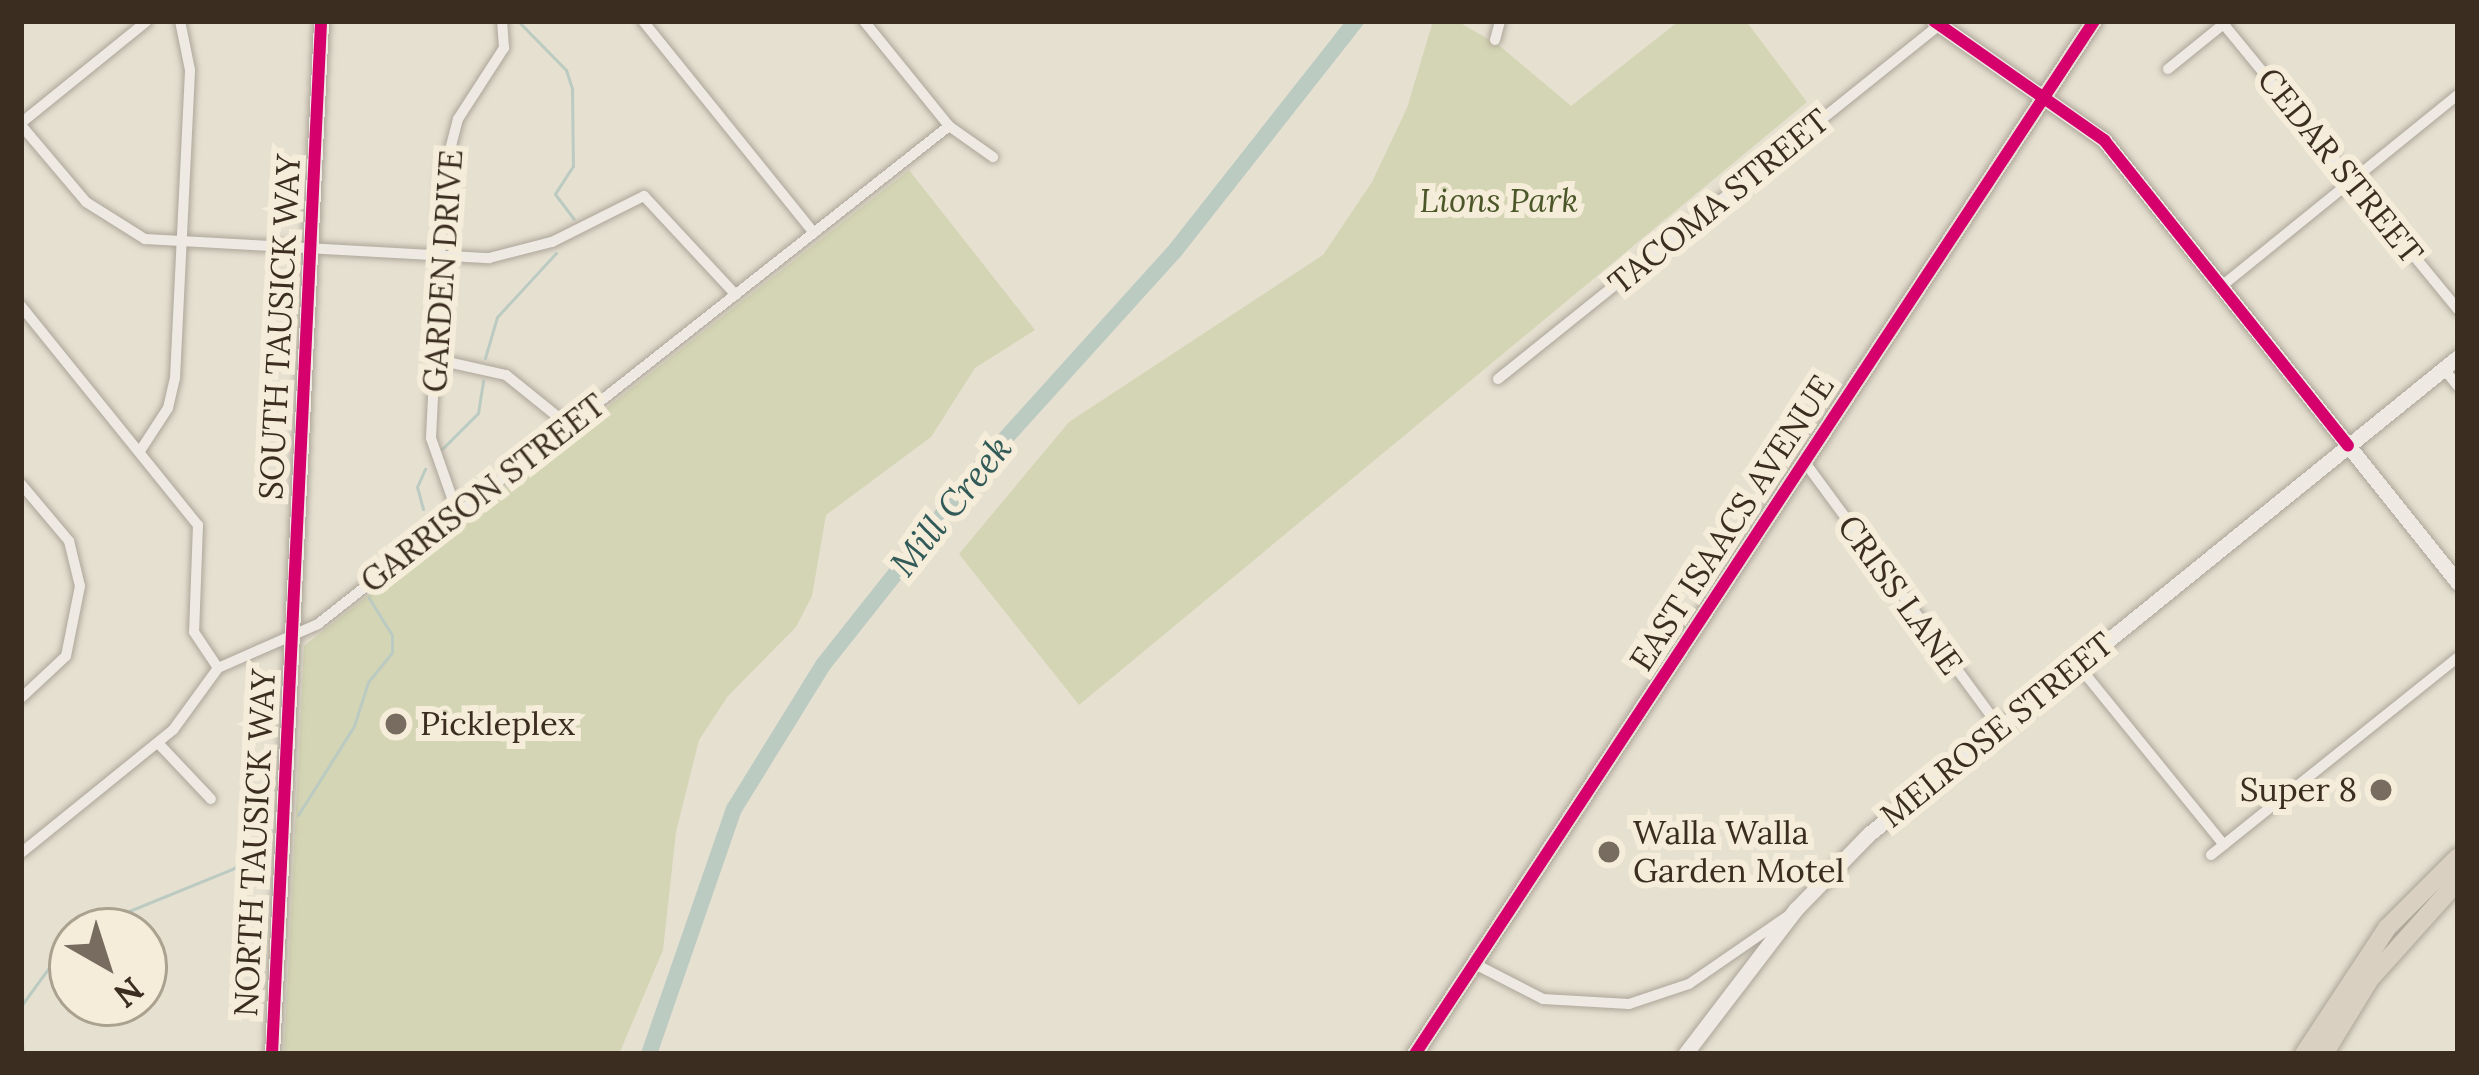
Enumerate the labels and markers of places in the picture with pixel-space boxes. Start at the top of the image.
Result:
place label: Pickleplex [420,704,575,744]
marker: Pickleplex [383,711,409,737]
place label: Super 8 [2240,770,2357,810]
marker: Super 8 [2368,777,2394,803]
place label: Walla Walla Garden Motel [1633,813,1845,891]
marker: Walla Walla Garden Motel [1596,839,1622,865]

